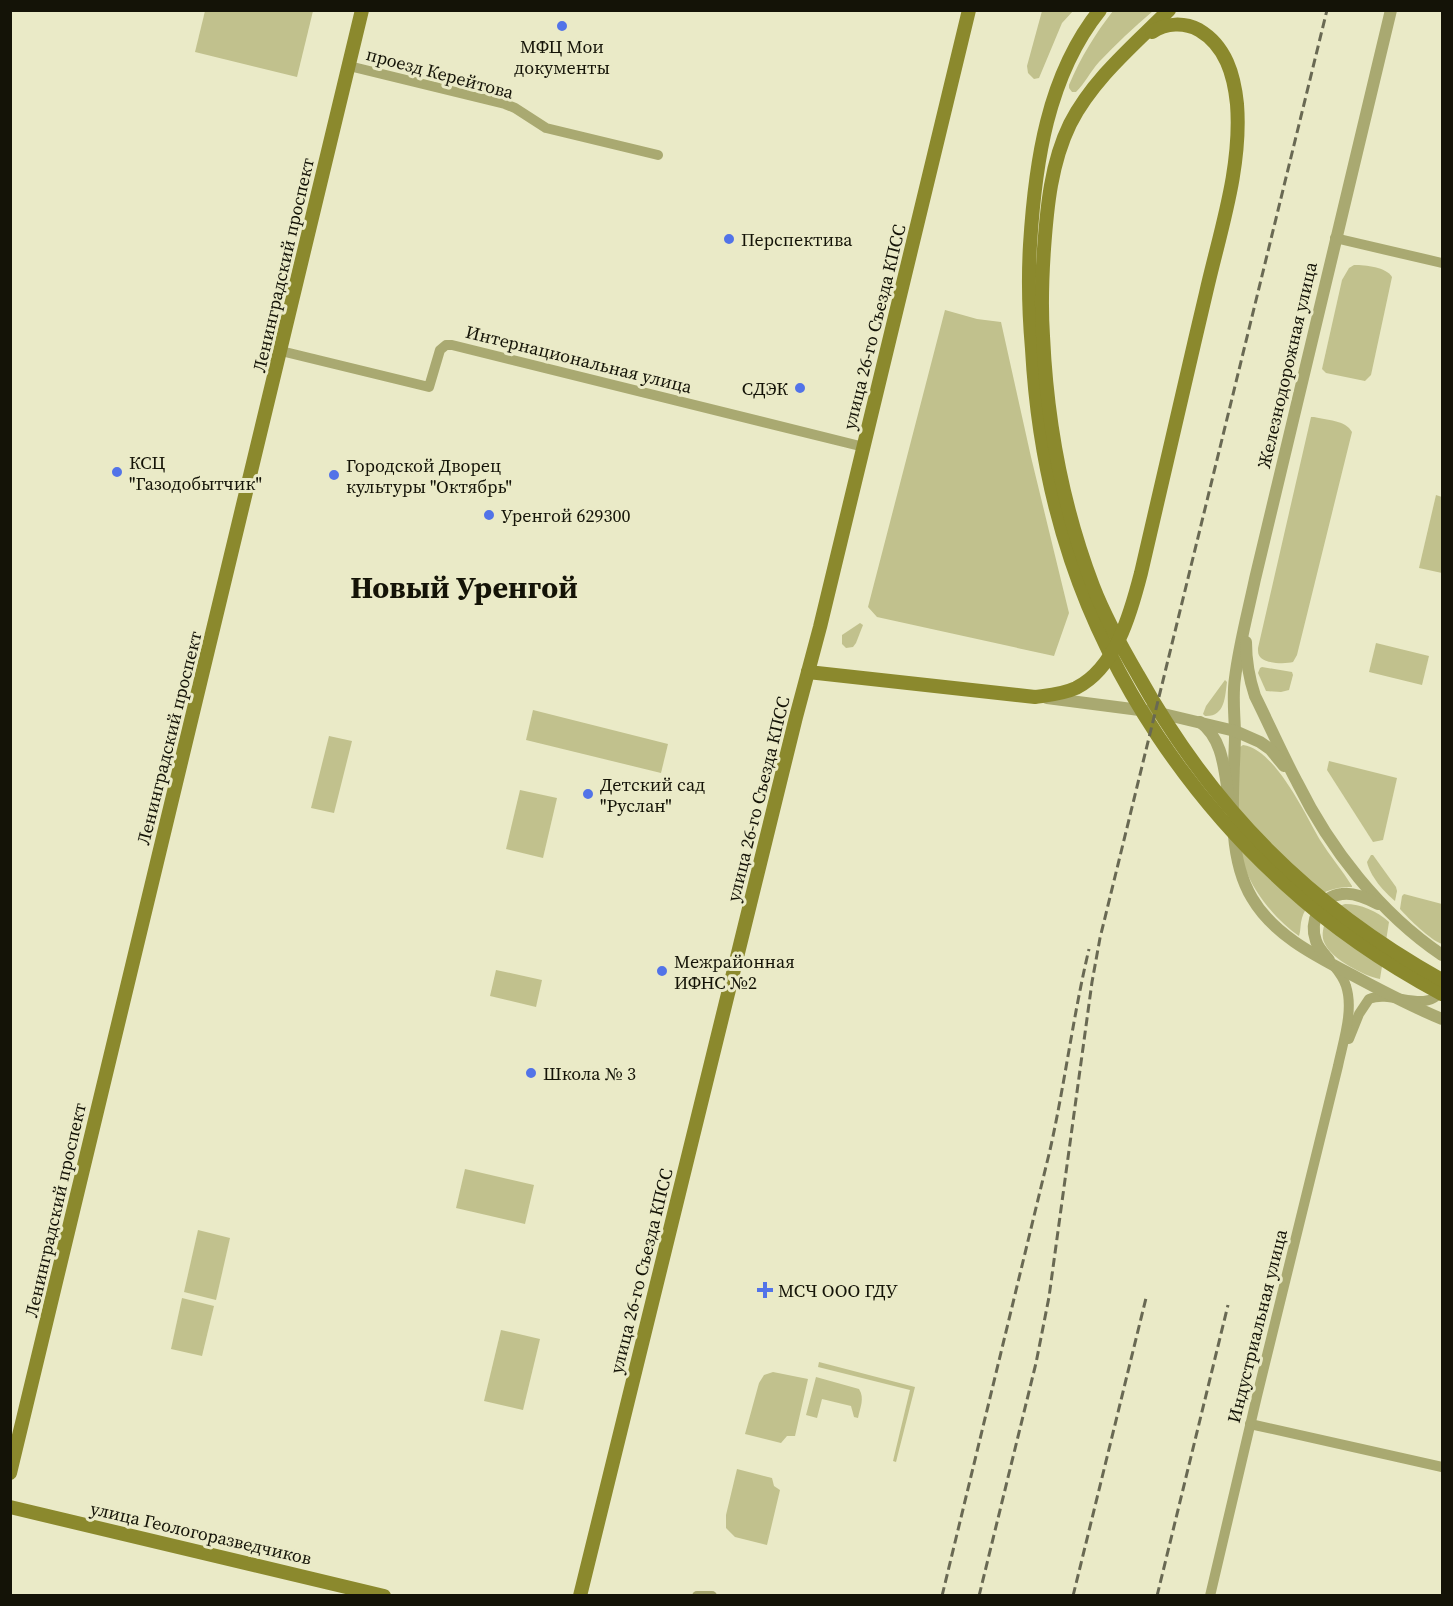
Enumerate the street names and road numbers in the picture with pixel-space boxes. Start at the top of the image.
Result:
street label: проезд Керейтова [363,41,517,105]
street label: Ленинградский проспект [246,155,320,375]
street label: улица 26-го Съезда КПСС [836,222,912,432]
street label: Железнодорожная улица [1251,258,1323,471]
street label: Интернациональная улица [463,319,696,399]
street label: Ленинградский проспект [130,628,208,848]
street label: улица 26-го Съезда КПСС [720,694,796,904]
street label: Ленинградский проспект [18,1100,92,1320]
street label: улица 26-го Съезда КПСС [603,1166,679,1376]
street label: Индустриальная улица [1221,1226,1293,1425]
street label: улица Геологоразведчиков [88,1495,314,1571]

